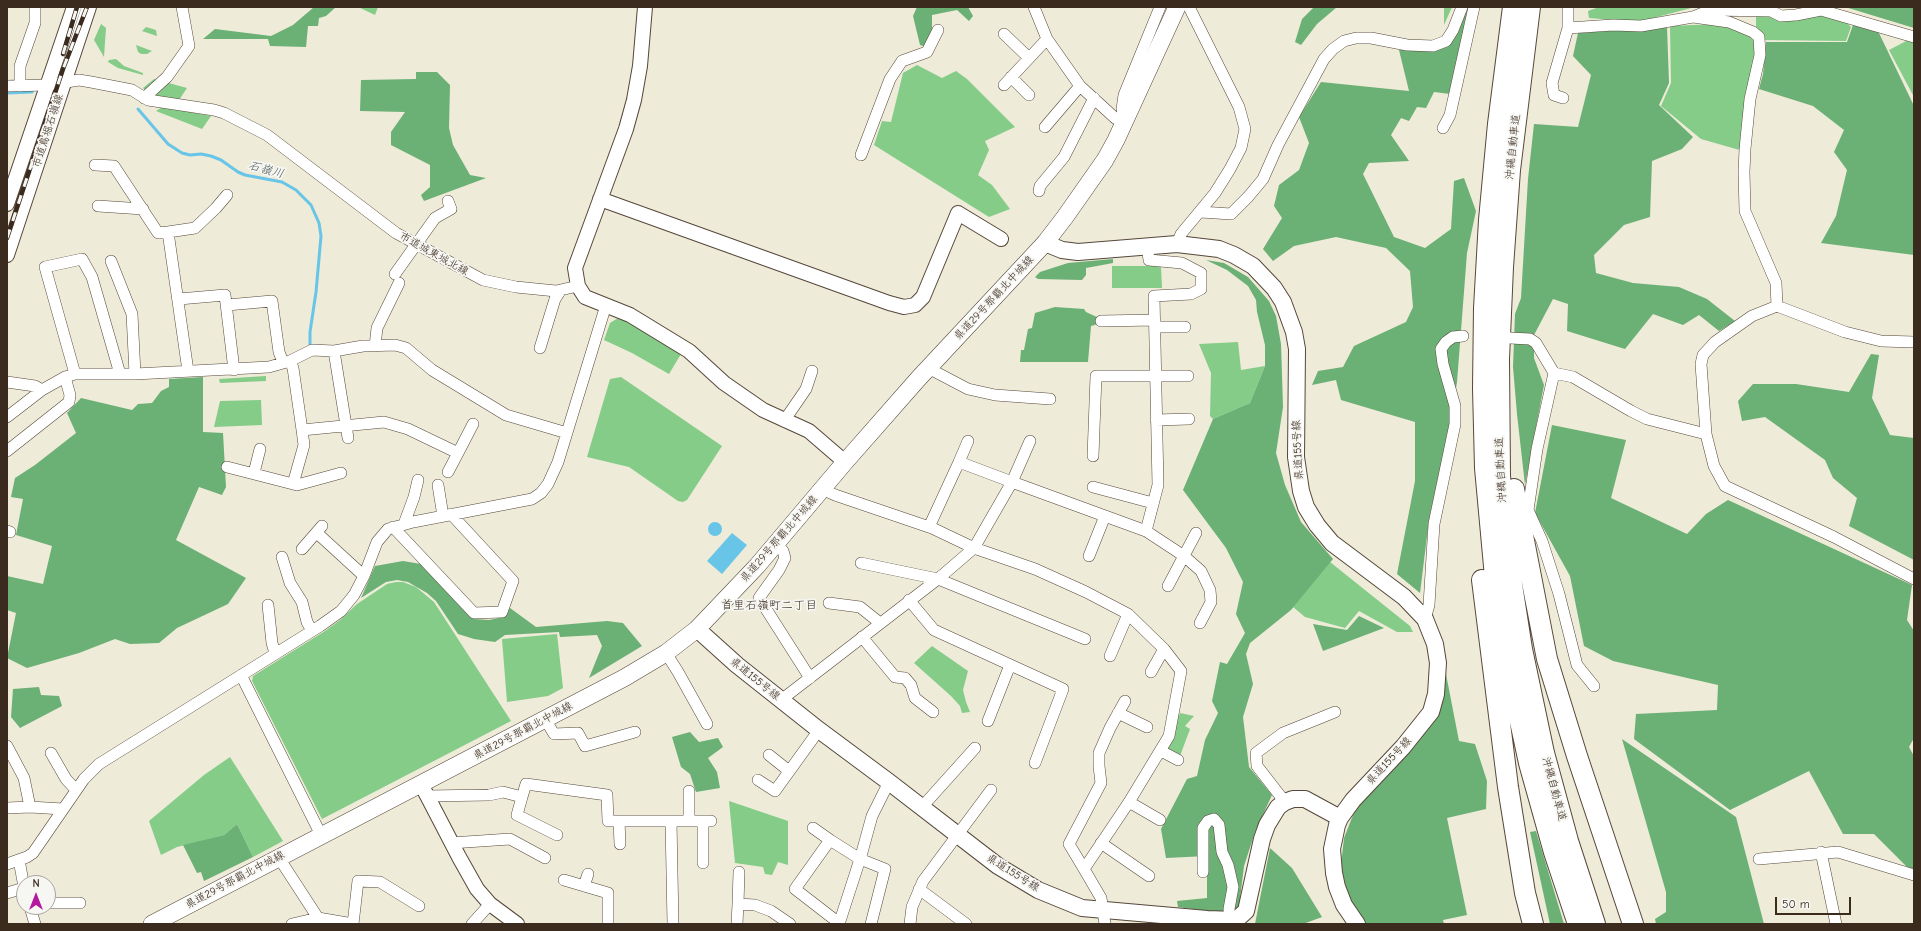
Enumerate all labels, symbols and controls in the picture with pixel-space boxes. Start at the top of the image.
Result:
street label: 市道鳥堀石嶺線 [30,92,66,170]
street label: 沖縄自動車道 [1503,113,1523,181]
water label: 石嶺川 [247,158,285,182]
street label: 市道城東城北線 [397,230,471,278]
street label: 県道29号那覇北中城線 [951,253,1037,343]
street label: 県道155号線 [1290,420,1306,480]
street label: 沖縄自動車道 [1493,437,1509,503]
street label: 県道29号那覇北中城線 [738,493,820,585]
district label: 首里石嶺町二丁目 [721,599,817,613]
street label: 県道155号線 [727,655,783,703]
street label: 県道29号那覇北中城線 [471,699,575,763]
street label: 県道155号線 [1364,734,1414,788]
street label: 沖縄自動車道 [1539,755,1569,823]
street label: 県道29号那覇北中城線 [183,848,287,912]
street label: 県道155号線 [984,851,1042,895]
north arrow [16,875,56,915]
text: N [32,877,40,890]
scale bar [1777,889,1853,915]
text: 50 m [1782,897,1810,911]

